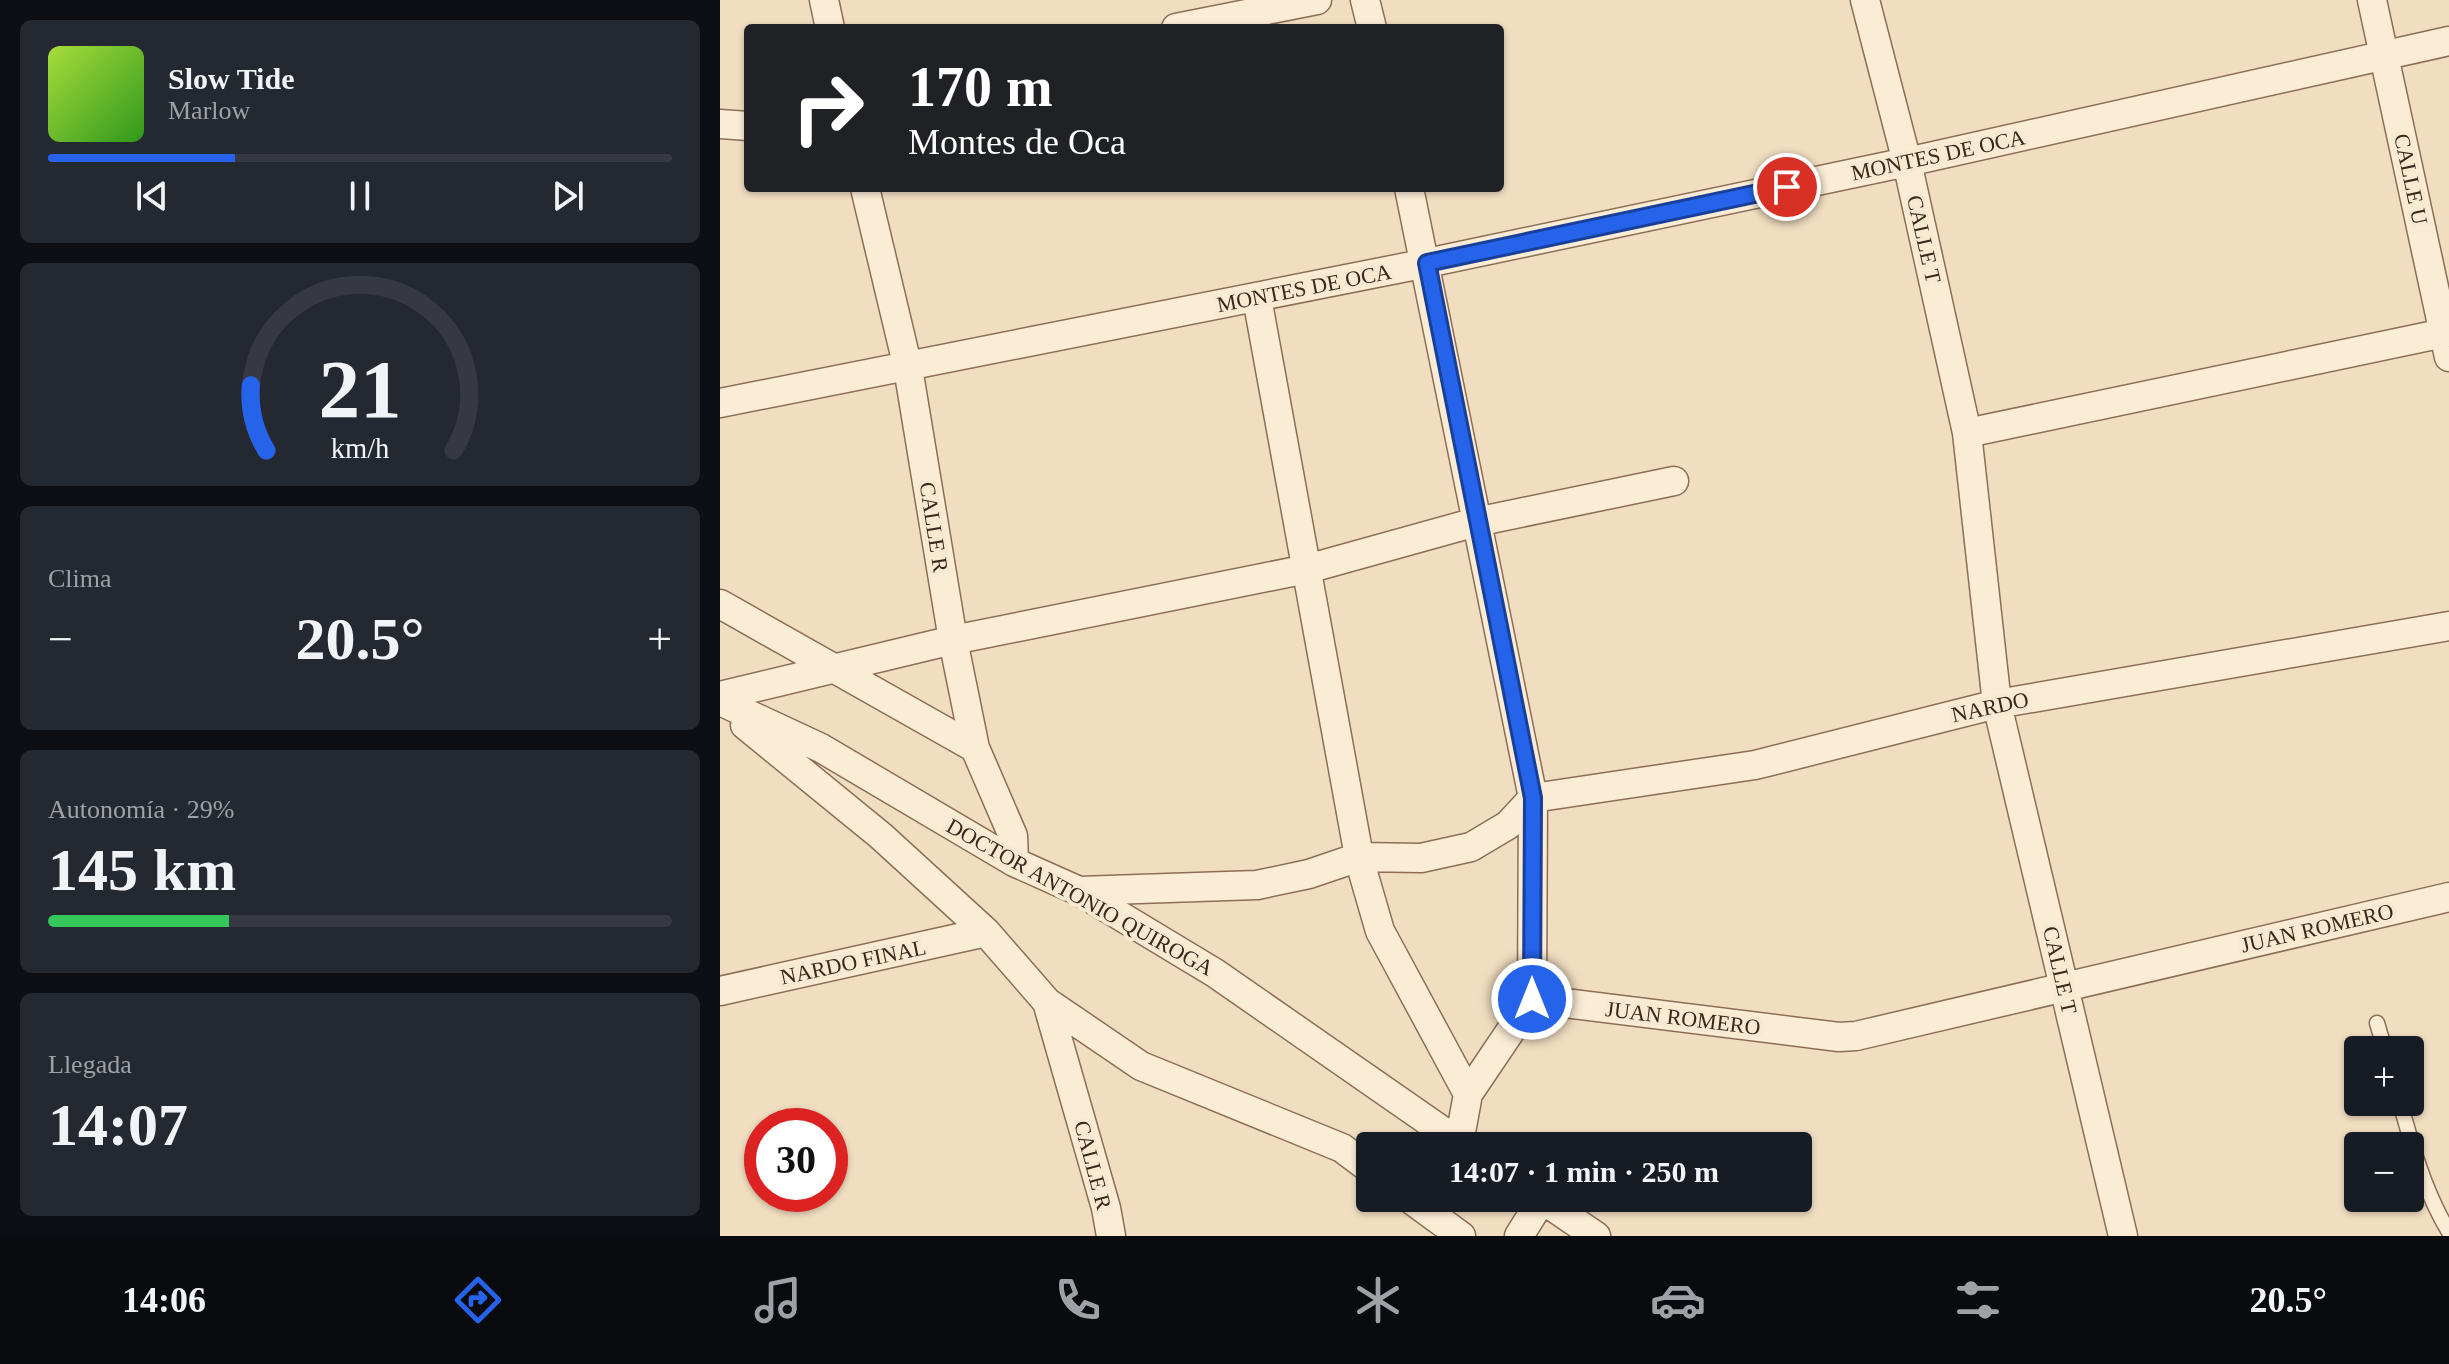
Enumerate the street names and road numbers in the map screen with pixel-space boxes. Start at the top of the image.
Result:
street label: MONTES DE OCA [1849,124,2027,186]
street label: CALLE U [2389,131,2433,227]
street label: CALLE T [1902,193,1946,286]
street label: MONTES DE OCA [1215,259,1393,317]
street label: CALLE R [915,480,954,574]
street label: NARDO [1949,687,2031,727]
street label: DOCTOR ANTONIO QUIROGA [942,813,1218,981]
street label: JUAN ROMERO [2238,898,2396,958]
street label: CALLE T [2038,924,2082,1017]
street label: NARDO FINAL [778,934,928,990]
street label: JUAN ROMERO [1604,996,1762,1040]
street label: CALLE R [1069,1118,1117,1213]

